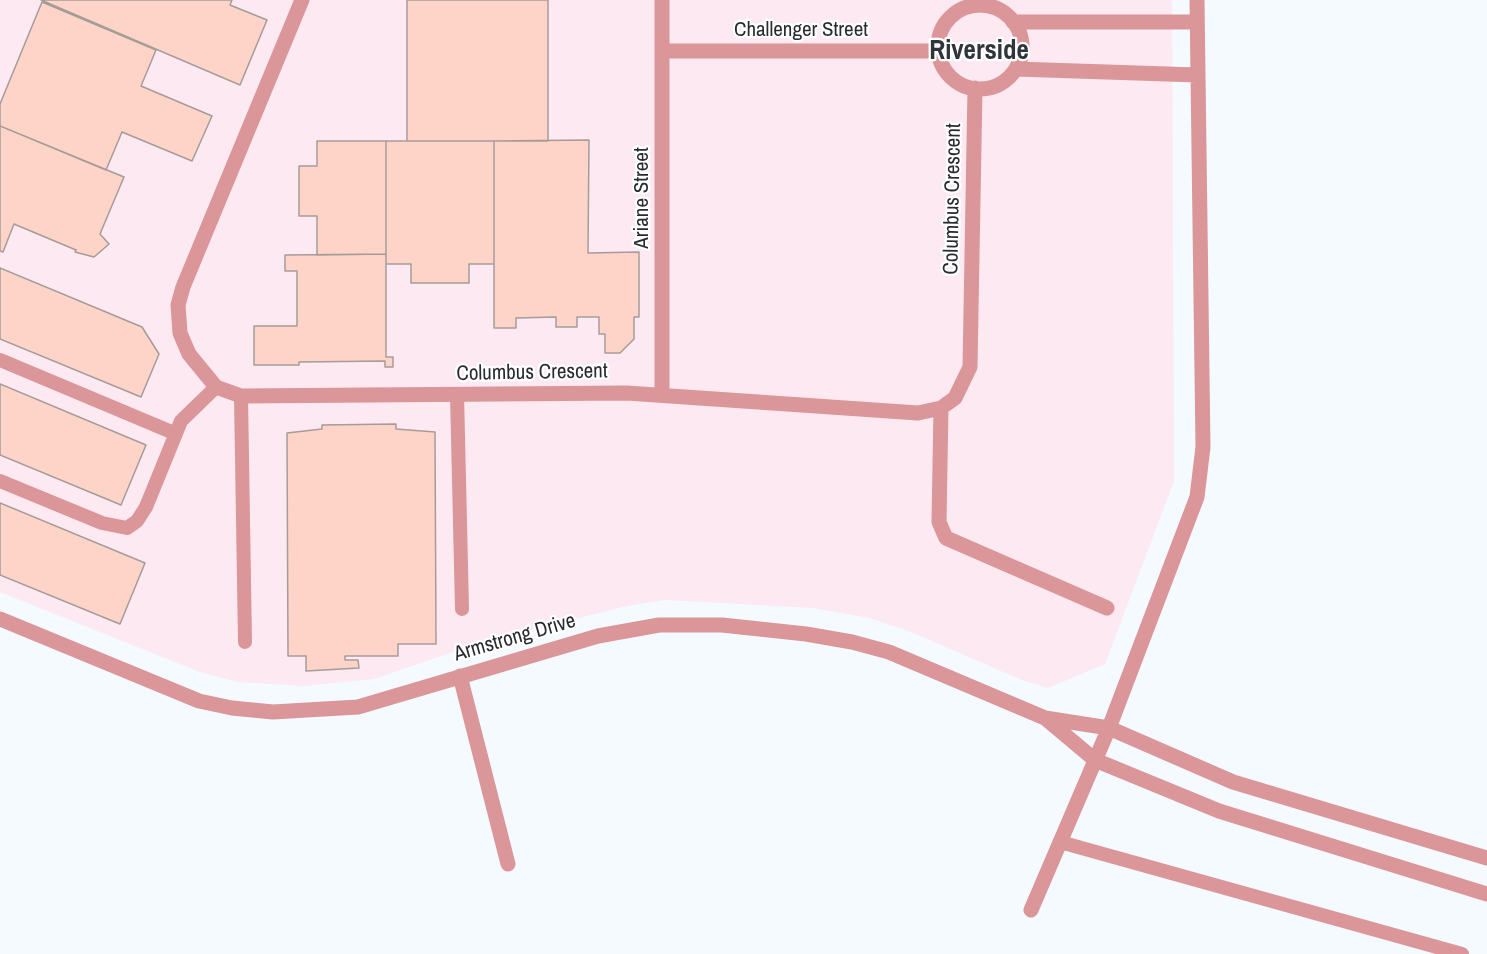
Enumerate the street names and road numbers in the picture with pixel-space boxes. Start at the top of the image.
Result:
street label: Challenger Street [734,17,868,43]
street label: Columbus Crescent [939,123,967,275]
street label: Ariane Street [629,147,655,249]
street label: Columbus Crescent [456,359,608,387]
street label: Armstrong Drive [451,609,579,667]

